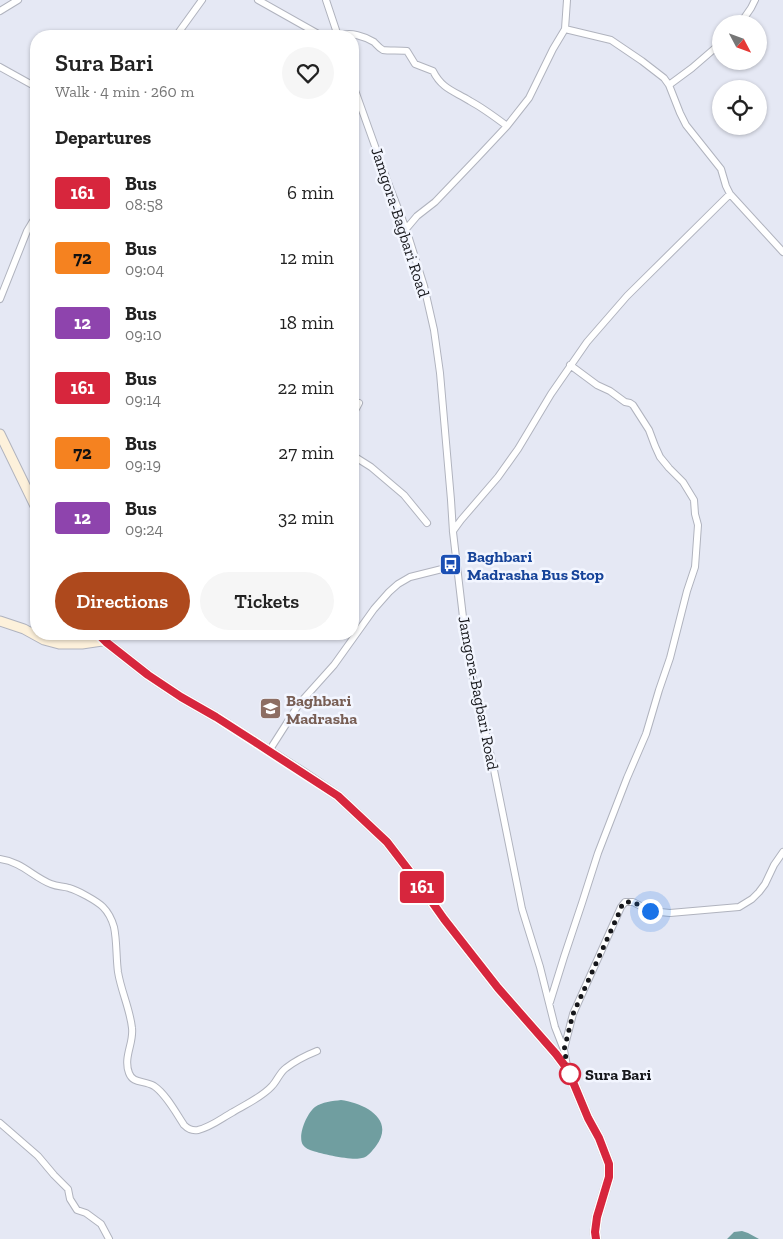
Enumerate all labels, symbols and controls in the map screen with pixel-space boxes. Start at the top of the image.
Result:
north arrow [712,15,768,70]
map controls [712,15,767,135]
button: heart [282,47,334,99]
text: Sura Bari [55,48,153,77]
button: locate [712,80,767,135]
text: Walk · 4 min · 260 m [55,82,194,101]
text: Departures [55,126,151,149]
street label: Jamgora-Bagbari Road [367,145,434,300]
text: Bus [125,172,157,195]
text: 6 min [287,181,334,204]
text: 161 [70,182,95,204]
text: 08:58 [125,195,163,214]
text: Bus [125,237,157,260]
text: 12 min [280,246,334,269]
text: 72 [73,247,92,269]
text: 09:04 [125,260,164,279]
text: Bus [125,302,157,325]
text: 18 min [280,311,334,334]
text: 12 [74,312,91,334]
text: 09:10 [125,325,162,344]
text: Bus [125,367,157,390]
text: 22 min [278,376,334,399]
text: 161 [70,377,95,399]
text: 09:14 [125,390,161,409]
text: Bus [125,432,157,455]
text: 27 min [278,441,334,464]
text: 72 [73,442,92,464]
text: 09:19 [125,455,161,474]
text: Bus [125,497,157,520]
text: 32 min [278,506,334,529]
text: 12 [74,507,91,529]
text: 09:24 [125,520,163,539]
place label: Baghbari Madrasha Bus Stop [467,547,604,584]
bus stop icon: Baghbari Madrasha Bus Stop [439,553,463,577]
button: Directions [55,572,190,630]
button: Tickets [200,572,334,630]
street label: Jamgora-Bagbari Road [454,614,503,772]
place label: Baghbari Madrasha [286,691,357,728]
school or university icon: Baghbari Madrasha [258,697,282,721]
line badge: 161 [393,871,451,903]
text: 161 [410,876,434,898]
your location [638,899,663,924]
marker: Sura Bari [559,1063,581,1085]
place label: Sura Bari [585,1065,652,1084]

